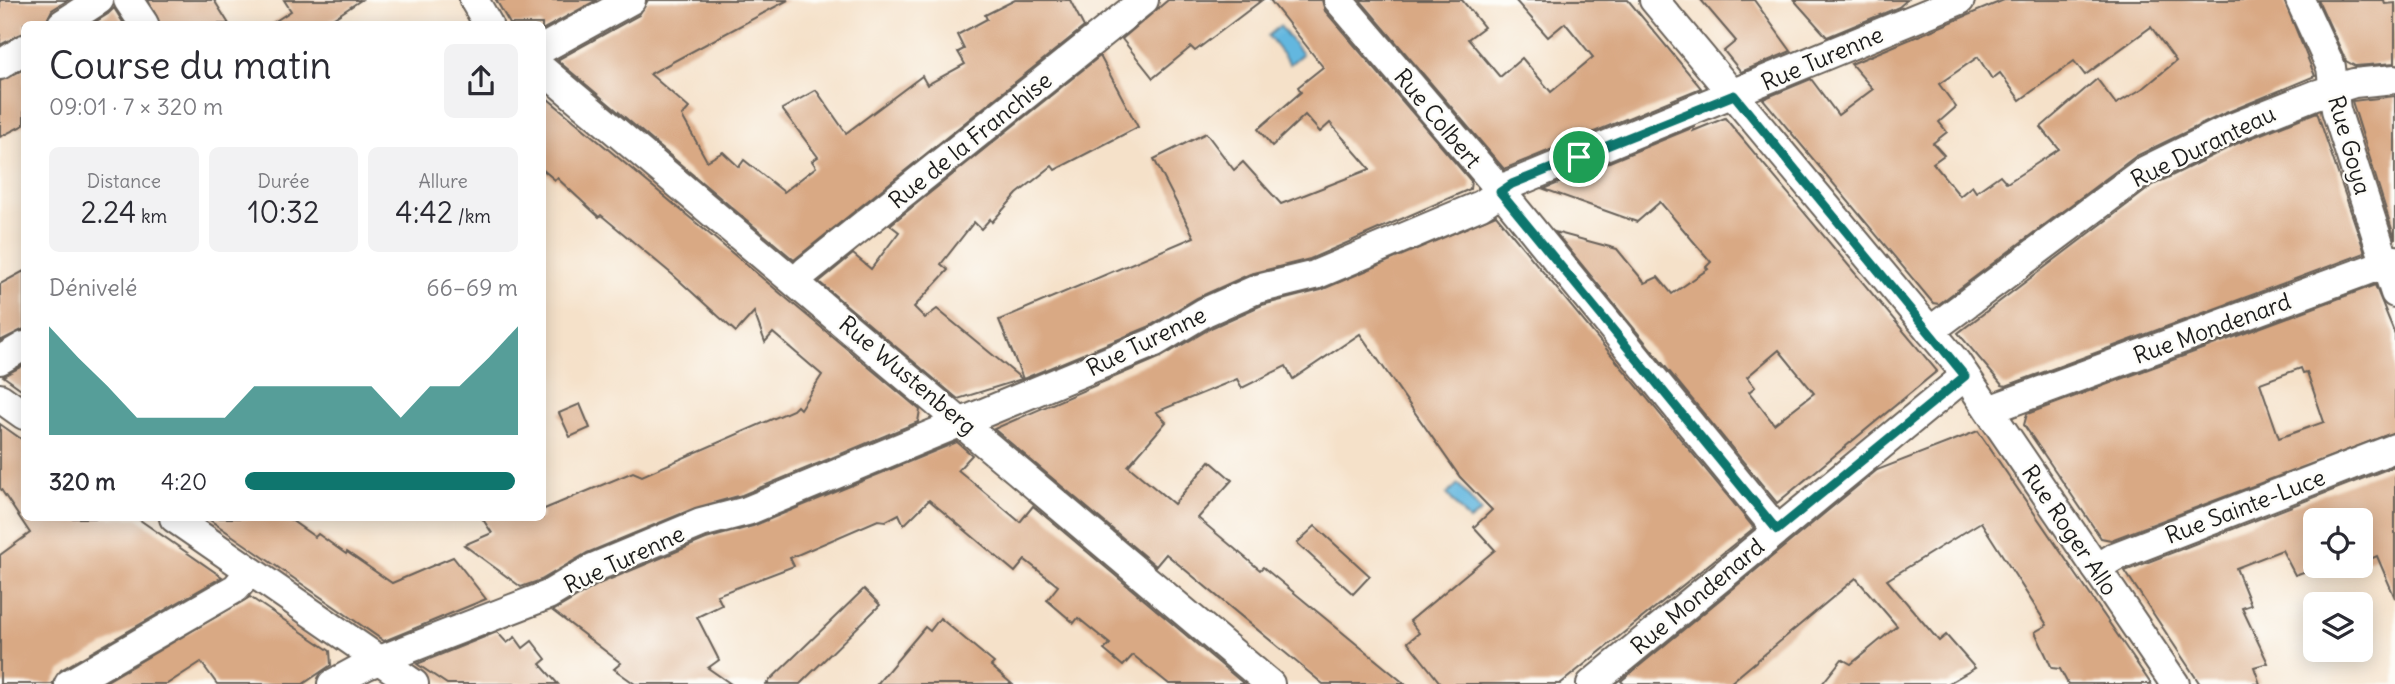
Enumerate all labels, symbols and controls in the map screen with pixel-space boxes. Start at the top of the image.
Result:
street label: Rue Turenne [1757,19,1887,97]
text: Course du matin [49,42,331,89]
button: share [444,44,518,118]
street label: Rue Colbert [1388,62,1488,174]
street label: Rue de la Franchise [883,65,1057,215]
text: 09:01 · 7 × 320 m [49,92,223,121]
street label: Rue Goya [2322,92,2378,198]
street label: Rue Duranteau [2126,99,2280,193]
pin [1549,127,1609,187]
icon: arrive [1560,138,1598,176]
text: Distance [87,169,161,193]
text: Durée [257,169,310,193]
text: Allure [419,169,468,193]
text: 2.24 [80,193,136,231]
text: 10:32 [248,193,319,231]
text: 4:42 [395,193,453,231]
text: km [136,204,167,228]
text: /km [453,204,491,228]
text: Dénivelé [49,273,137,302]
text: 66–69 m [426,273,518,302]
street label: Rue Mondenard [2129,286,2295,370]
street label: Rue Turenne [1081,300,1211,382]
street label: Rue Wustenberg [833,309,983,441]
street label: Rue Roger Allo [2016,459,2124,601]
street label: Rue Sainte-Luce [2161,462,2329,550]
text: 320 m [49,467,115,496]
text: 4:20 [161,467,207,496]
map controls [2303,508,2373,662]
button: locate [2303,508,2373,578]
street label: Rue Turenne [559,518,689,600]
street label: Rue Mondenard [1624,532,1770,660]
button: layers [2303,592,2373,662]

